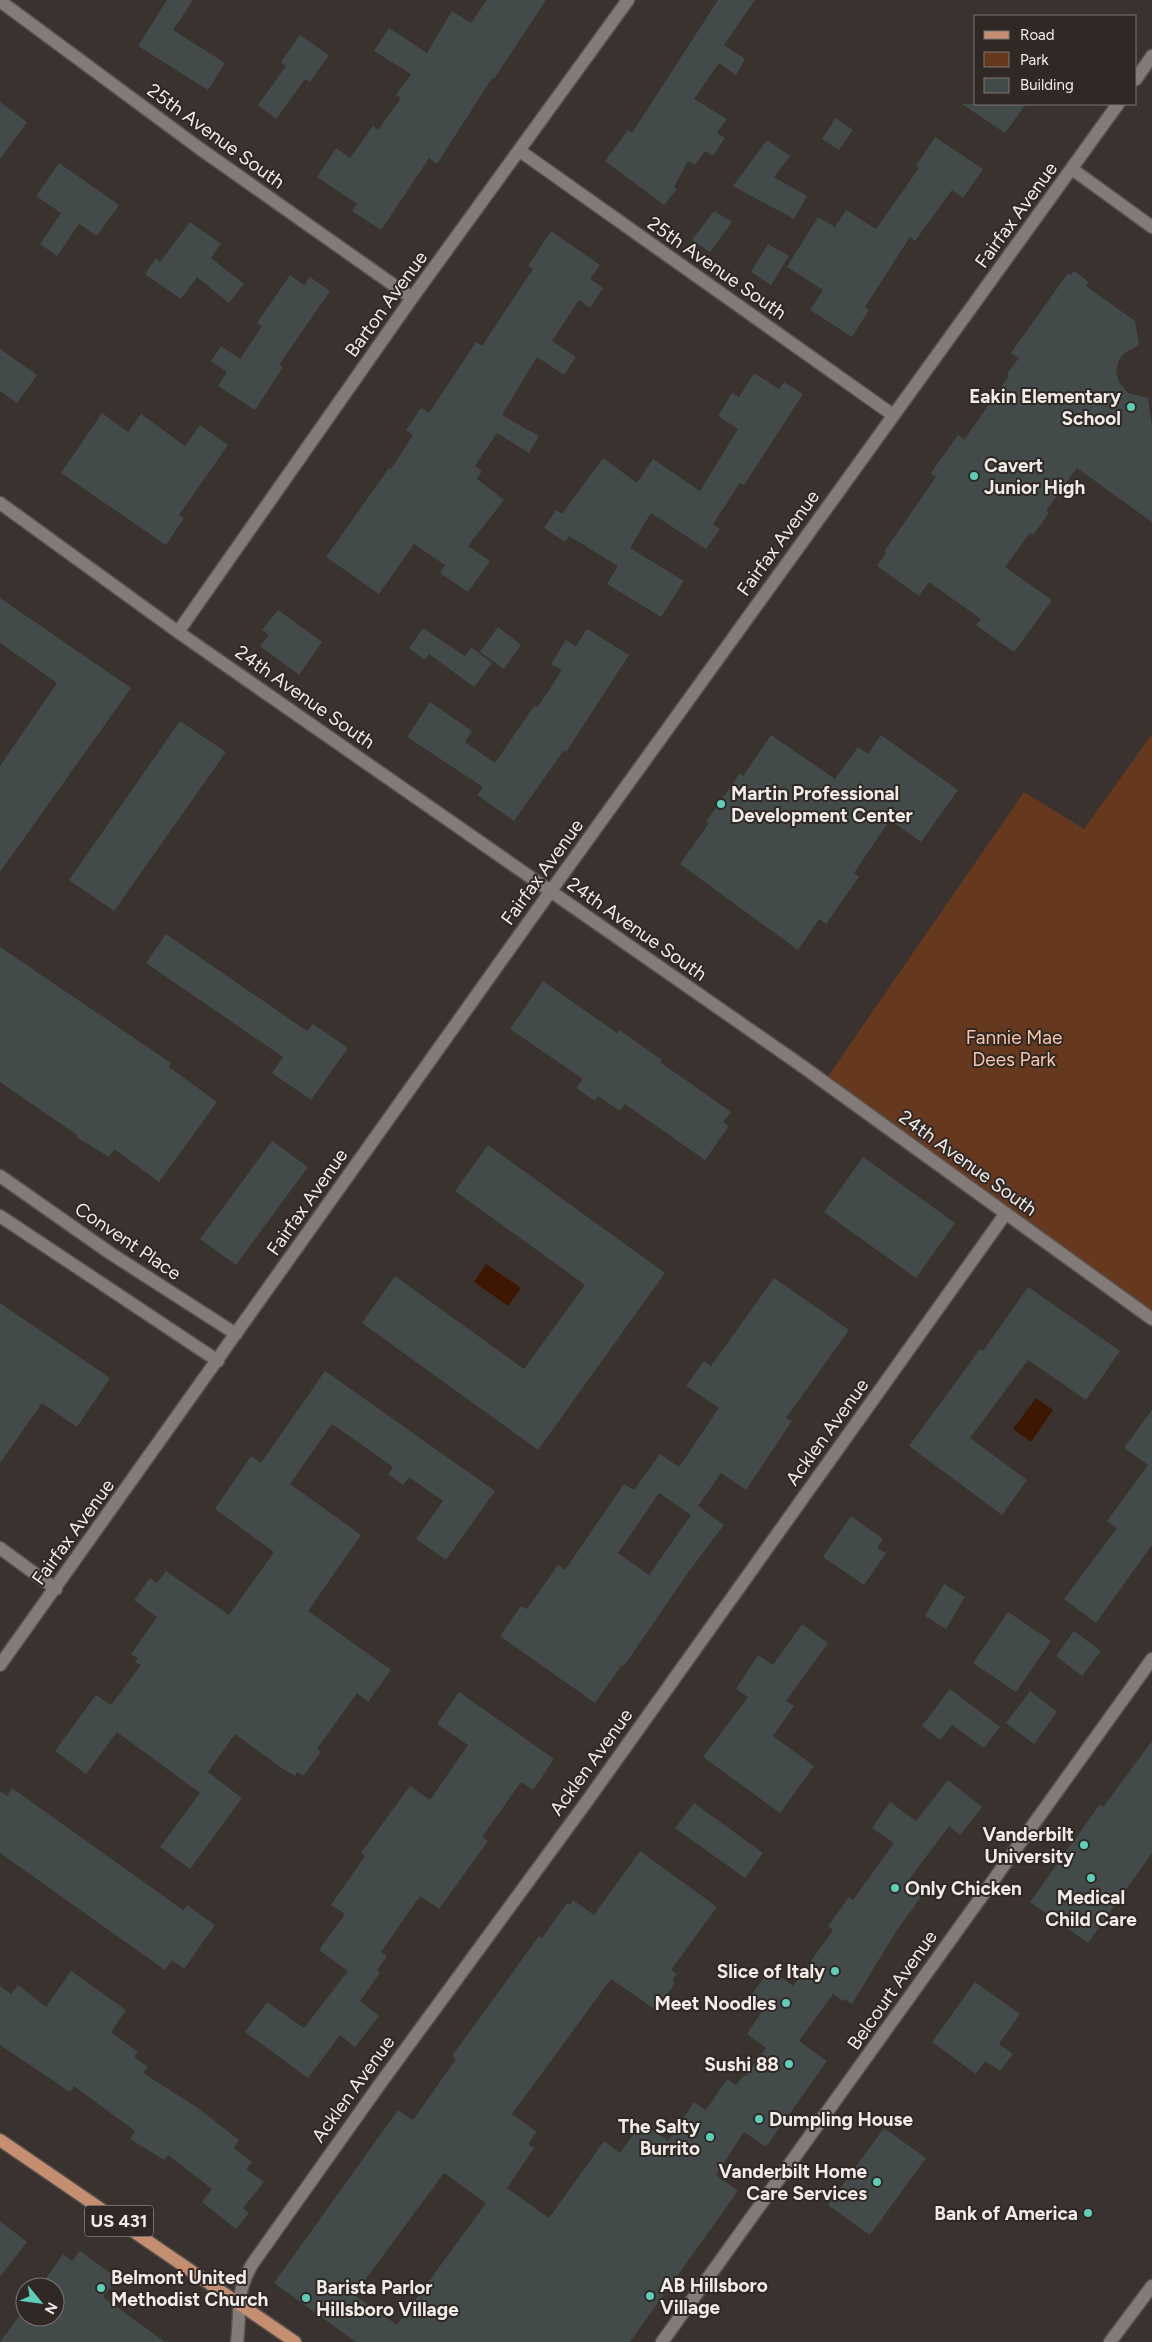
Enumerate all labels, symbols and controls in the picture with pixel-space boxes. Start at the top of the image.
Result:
legend [974,15,1137,105]
text: Road [1020,26,1055,44]
text: Park [1020,51,1049,69]
text: Building [1020,76,1074,94]
street label: 25th Avenue South [143,78,289,194]
street label: Fairfax Avenue [970,158,1062,272]
street label: 25th Avenue South [643,212,791,324]
street label: Barton Avenue [340,246,432,362]
place label: Eakin Elementary School [969,385,1121,430]
marker: Eakin Elementary School [1125,401,1137,413]
place label: Cavert Junior High [984,454,1085,499]
marker: Cavert Junior High [968,470,980,482]
street label: Fairfax Avenue [732,486,824,600]
street label: 24th Avenue South [231,640,379,754]
place label: Martin Professional Development Center [731,782,913,827]
marker: Martin Professional Development Center [715,798,727,810]
street label: Fairfax Avenue [496,815,588,929]
street label: 24th Avenue South [563,872,711,986]
park label: Fannie Mae Dees Park [966,1026,1062,1071]
street label: 24th Avenue South [895,1105,1041,1221]
street label: Fairfax Avenue [262,1144,352,1260]
street label: Convent Place [70,1197,186,1285]
street label: Acklen Avenue [781,1374,873,1490]
street label: Fairfax Avenue [27,1475,119,1589]
street label: Acklen Avenue [545,1704,637,1820]
place label: Vanderbilt University [982,1823,1074,1868]
marker: Vanderbilt University [1078,1839,1090,1851]
marker: Medical Child Care [1085,1872,1097,1884]
place label: Only Chicken [905,1877,1022,1900]
marker: Only Chicken [889,1882,901,1894]
place label: Medical Child Care [1045,1886,1137,1931]
street label: Belcourt Avenue [842,1926,942,2054]
place label: Slice of Italy [717,1960,825,1983]
marker: Slice of Italy [829,1965,841,1977]
place label: Meet Noodles [654,1992,776,2015]
marker: Meet Noodles [780,1997,792,2009]
street label: Acklen Avenue [307,2031,399,2147]
place label: Sushi 88 [704,2053,779,2076]
marker: Sushi 88 [783,2058,795,2070]
place label: Dumpling House [769,2108,913,2131]
marker: Dumpling House [753,2113,765,2125]
place label: The Salty Burrito [618,2115,700,2160]
marker: The Salty Burrito [704,2131,716,2143]
place label: Vanderbilt Home Care Services [719,2160,867,2205]
marker: Vanderbilt Home Care Services [871,2176,883,2188]
place label: Bank of America [934,2202,1078,2225]
road number: US 431 [85,2206,153,2236]
marker: Bank of America [1082,2207,1094,2219]
place label: Belmont United Methodist Church [111,2266,268,2311]
place label: AB Hillsboro Village [660,2274,768,2319]
place label: Barista Parlor Hillsboro Village [316,2276,459,2321]
north arrow [15,2277,65,2327]
marker: Belmont United Methodist Church [95,2282,107,2294]
marker: AB Hillsboro Village [644,2290,656,2302]
marker: Barista Parlor Hillsboro Village [300,2292,312,2304]
text: N [41,2299,61,2317]

